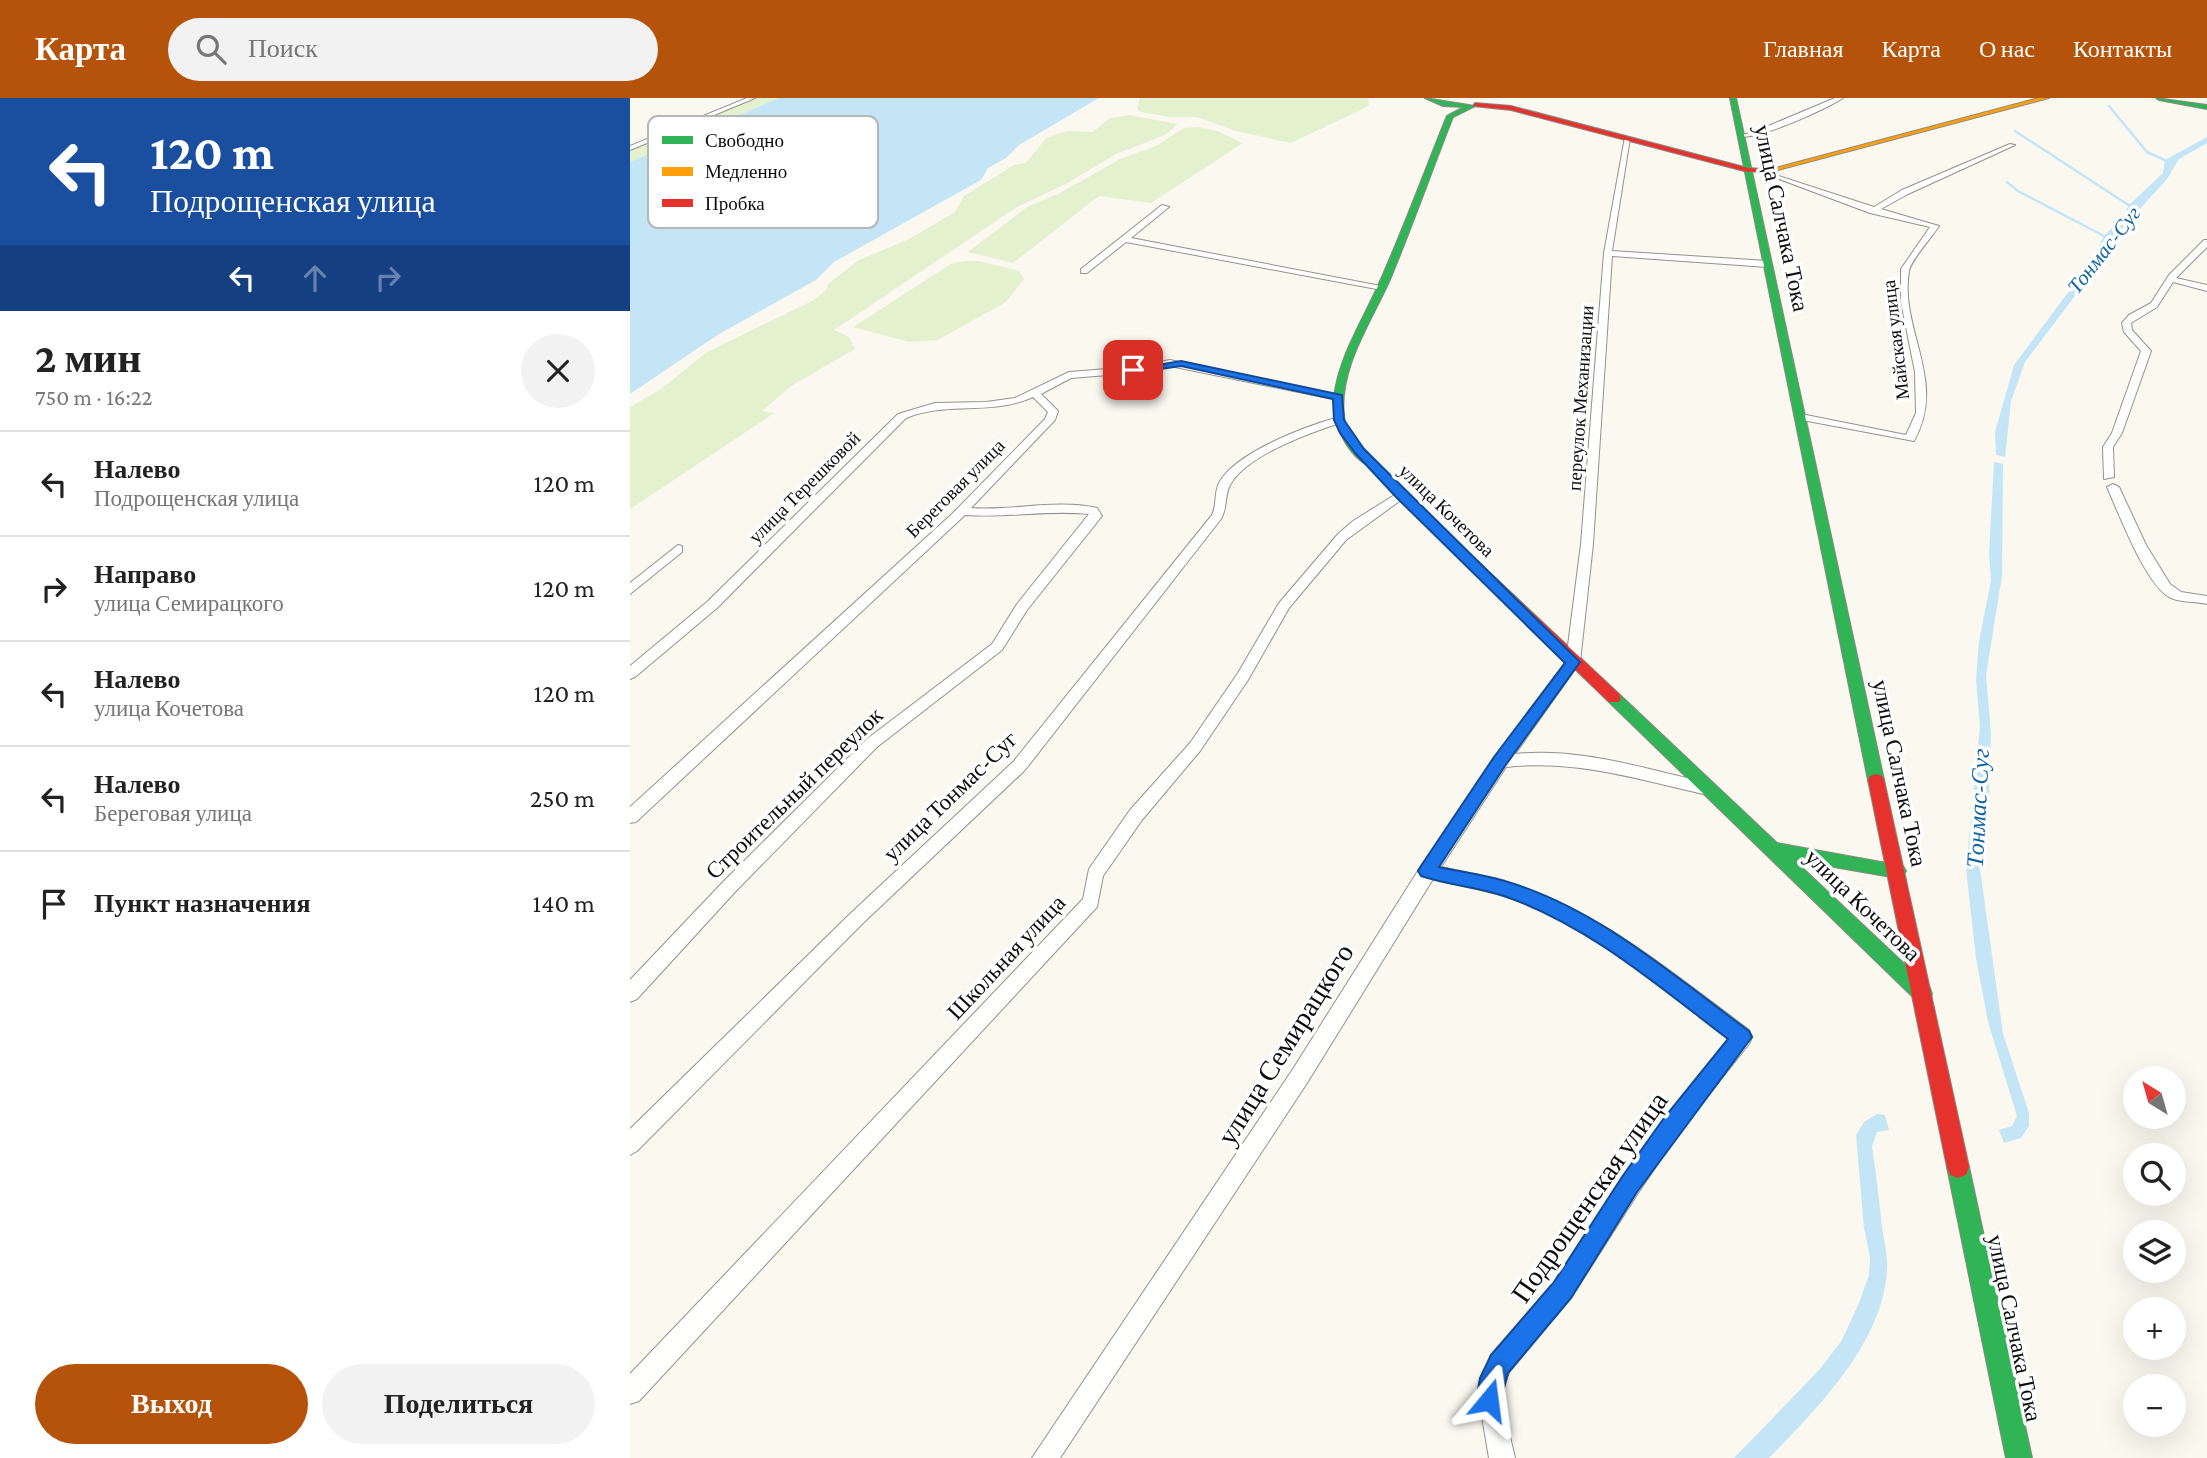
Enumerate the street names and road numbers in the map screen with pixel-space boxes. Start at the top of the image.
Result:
street label: улица Салчака Тока [1749,122,1815,314]
street label: Майская улица [1878,278,1913,401]
street label: переулок Механизации [1564,305,1597,491]
street label: улица Терешковой [744,427,864,547]
street label: Береговая улица [902,434,1009,542]
street label: улица Кочетова [1395,460,1499,561]
street label: улица Салчака Тока [1867,677,1933,869]
street label: Строительный переулок [700,701,888,884]
street label: улица Тонмас-Суг [878,725,1022,867]
street label: улица Кочетова [1800,844,1926,966]
street label: Школьная улица [942,889,1070,1025]
street label: улица Семирацкого [1211,938,1360,1150]
street label: Подрощенская улица [1505,1086,1674,1309]
street label: улица Салчака Тока [1982,1232,2048,1424]

